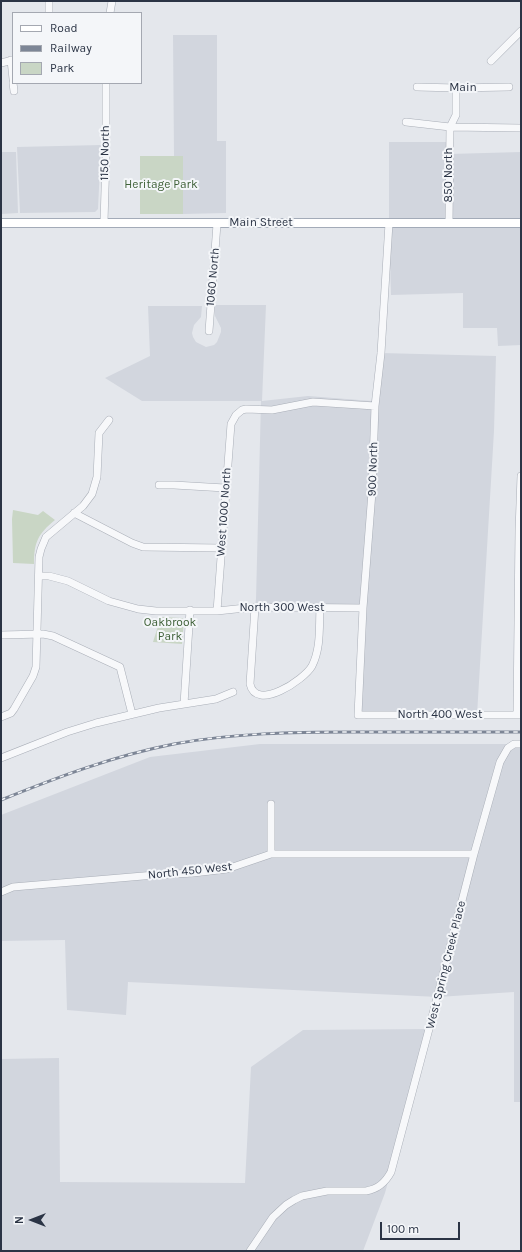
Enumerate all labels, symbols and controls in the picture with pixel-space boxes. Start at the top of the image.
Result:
legend [12,12,142,84]
text: Road [50,21,78,35]
text: Railway [50,41,92,55]
text: Park [50,61,74,75]
street label: Main [449,81,477,95]
street label: 1150 North [97,125,113,181]
street label: 850 North [442,148,456,202]
park label: Heritage Park [124,178,198,192]
street label: Main Street [229,216,293,230]
street label: 1060 North [203,247,223,307]
street label: 900 North [365,441,381,497]
street label: West 1000 North [214,467,234,557]
street label: North 300 West [239,601,325,615]
park label: Oakbrook Park [144,616,196,644]
street label: North 400 West [398,708,482,722]
street label: North 450 West [147,859,233,883]
street label: West Spring Creek Place [423,899,469,1031]
north arrow [12,1200,52,1240]
scale bar [382,1214,462,1240]
text: N [13,1216,26,1224]
text: 100 m [387,1222,419,1236]

